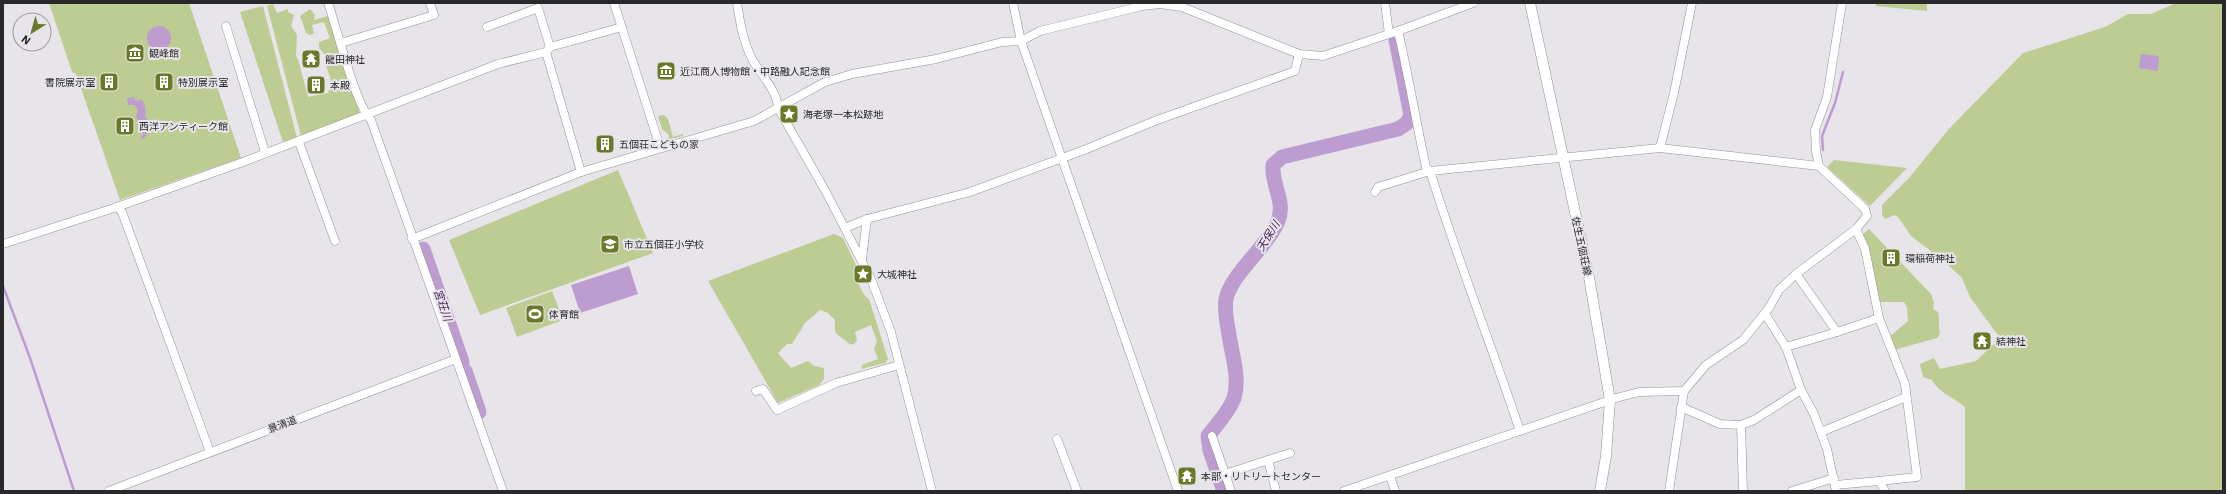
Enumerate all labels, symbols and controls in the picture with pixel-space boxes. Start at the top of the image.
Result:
north arrow [12,12,52,52]
text: N [19,32,33,48]
museum icon: 観峰館 [124,42,146,64]
place label: 観峰館 [149,47,179,60]
temple icon: 龍田神社 [300,48,322,70]
place label: 龍田神社 [325,53,365,66]
museum icon: 近江商人博物館・中路融人記念館 [655,60,677,82]
place label: 近江商人博物館・中路融人記念館 [680,65,830,78]
building icon: 書院展示室 [98,71,120,93]
building icon: 特別展示室 [153,71,175,93]
building icon: 本殿 [305,74,327,96]
place label: 書院展示室 [45,76,95,89]
place label: 特別展示室 [178,76,228,89]
place label: 本殿 [330,79,350,92]
place icon: 海老塚一本松跡地 [778,103,800,125]
place label: 海老塚一本松跡地 [803,108,884,121]
building icon: 西洋アンティーク館 [114,115,136,137]
place label: 西洋アンティーク館 [139,120,228,133]
building icon: 五個荘こどもの家 [594,133,616,155]
place label: 五個荘こどもの家 [619,138,699,151]
street label: 佐生五個荘線 [1569,215,1594,277]
water label: 天保川 [1253,217,1283,254]
school or university icon: 市立五個荘小学校 [599,233,621,255]
place label: 市立五個荘小学校 [624,238,704,251]
building icon: 環稲荷神社 [1880,247,1902,269]
place label: 環稲荷神社 [1905,252,1955,265]
place icon: 大城神社 [852,263,874,285]
place label: 大城神社 [877,268,917,281]
water label: 宮荘川 [431,287,455,324]
sports icon: 体育館 [524,303,546,325]
place label: 体育館 [549,308,579,321]
temple icon: 結神社 [1971,330,1993,352]
place label: 結神社 [1996,335,2026,348]
street label: 景清道 [266,413,299,436]
temple icon: 本部・リトリートセンター [1176,465,1198,487]
place label: 本部・リトリートセンター [1201,470,1321,483]

